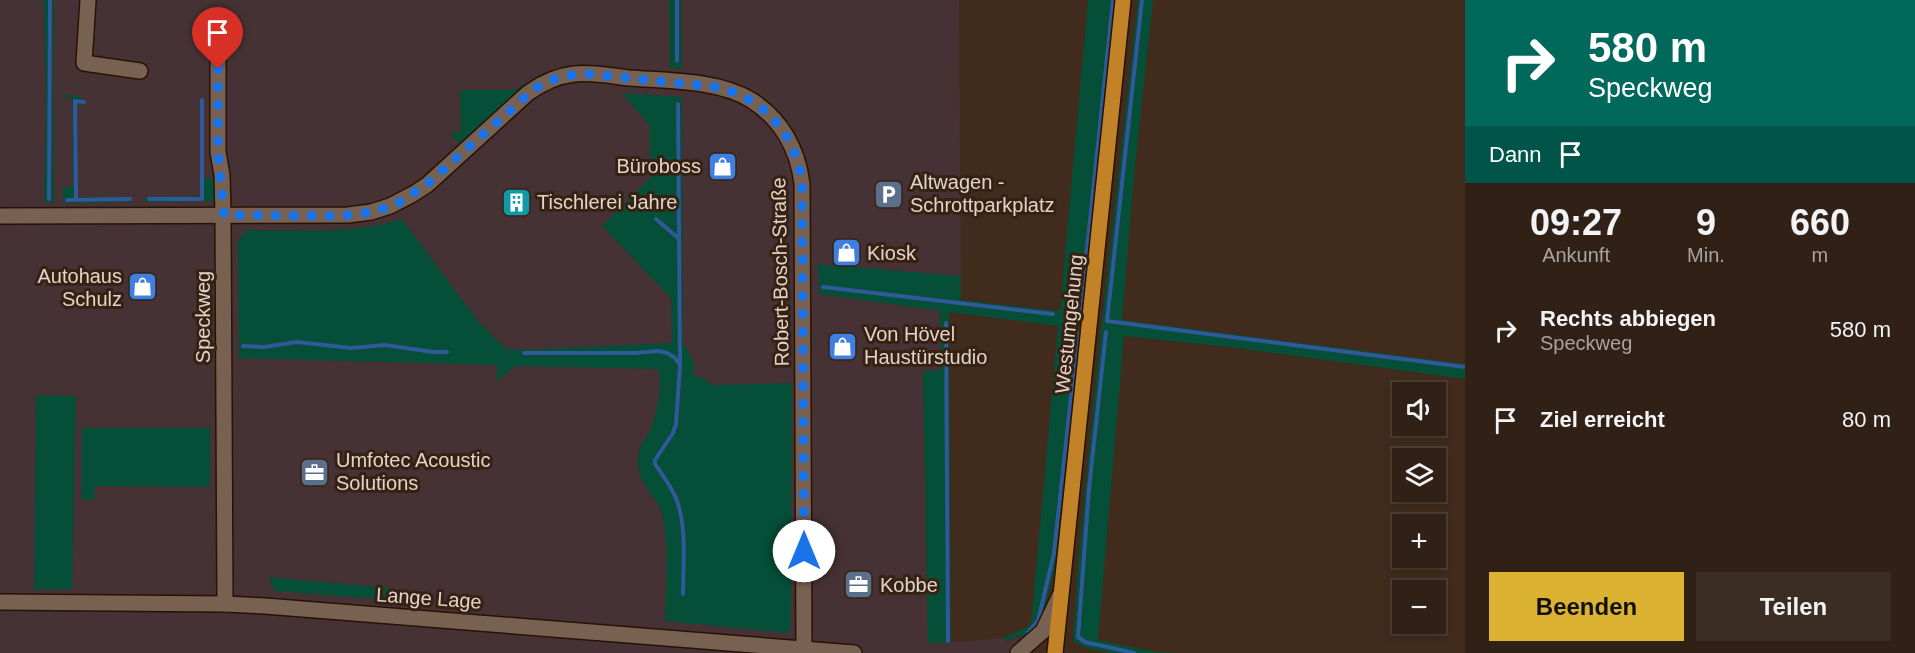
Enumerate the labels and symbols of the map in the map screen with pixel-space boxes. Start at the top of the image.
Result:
pin [192,7,243,69]
shop icon: Büroboss [706,150,738,182]
place label: Büroboss [617,155,701,177]
place label: Altwagen - Schrottparkplatz [910,171,1055,216]
street label: Robert-Bosch-Straße [767,177,793,367]
parking icon: Altwagen - Schrottparkplatz [873,178,905,210]
building icon: Tischlerei Jahre [500,186,532,218]
place label: Tischlerei Jahre [537,191,677,213]
shop icon: Kiosk [830,237,862,269]
place label: Kiosk [867,242,917,264]
street label: Westumgehung [1051,253,1087,395]
place label: Autohaus Schulz [37,265,122,310]
shop icon: Autohaus Schulz [127,271,159,303]
street label: Speckweg [192,271,214,363]
place label: Von Hövel Haustürstudio [864,323,987,368]
shop icon: Von Hövel Haustürstudio [827,330,859,362]
place label: Umfotec Acoustic Solutions [336,449,491,494]
office icon: Umfotec Acoustic Solutions [299,456,331,488]
position arrow [772,519,836,583]
office icon: Kobbe [843,569,875,601]
place label: Kobbe [880,574,938,596]
street label: Lange Lage [376,583,482,613]

